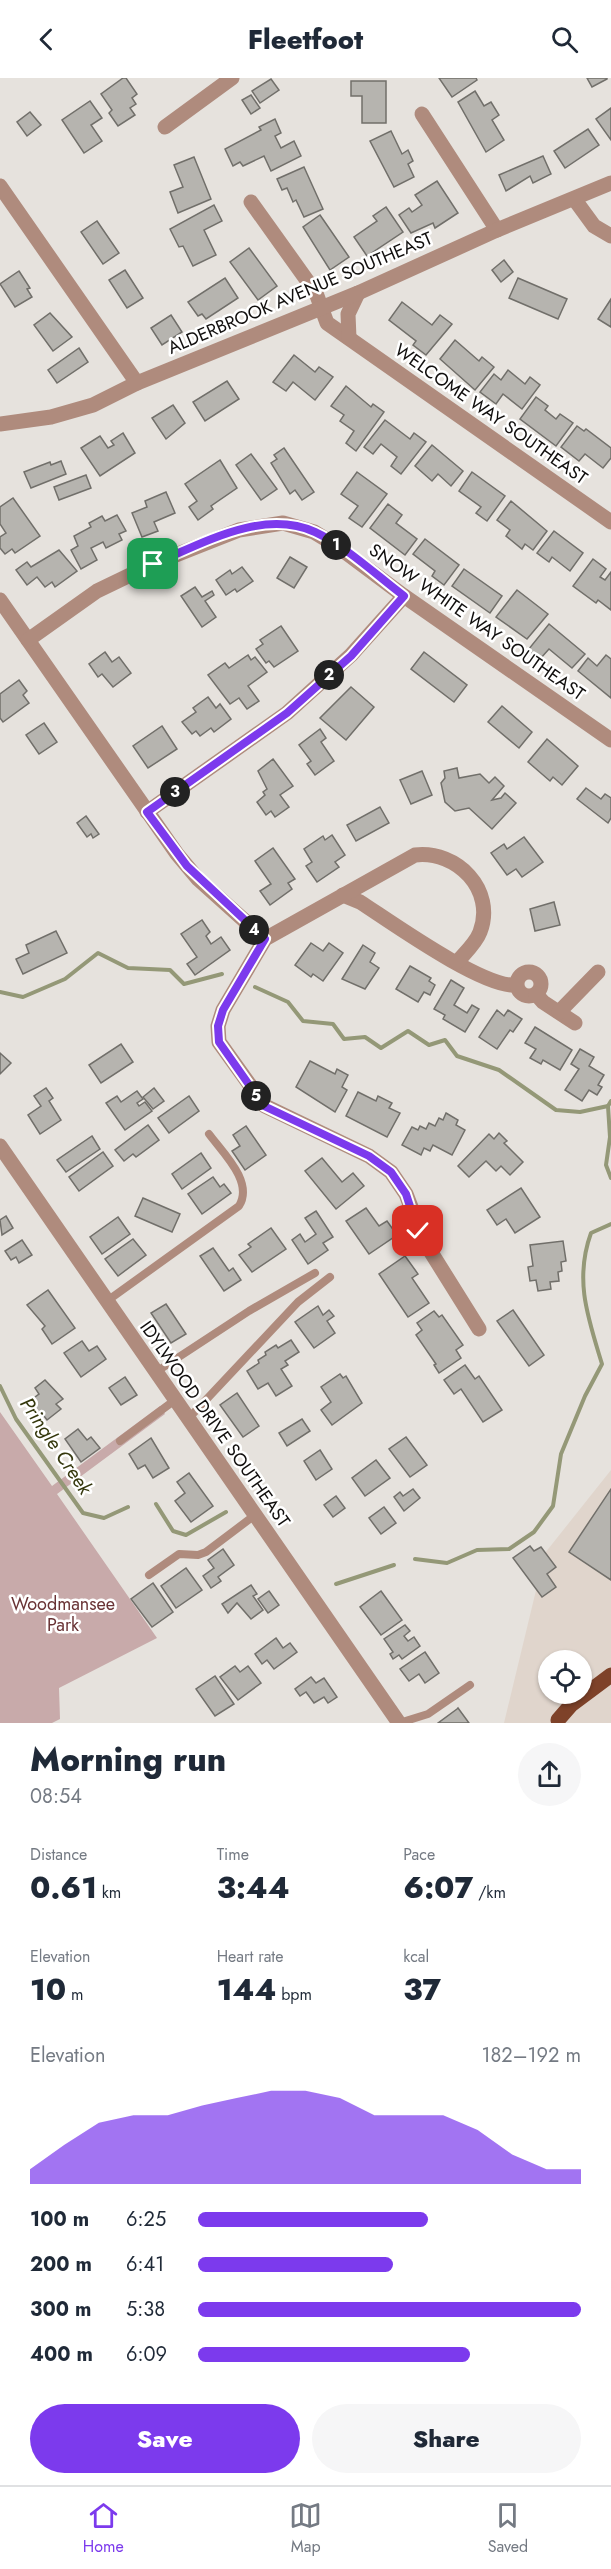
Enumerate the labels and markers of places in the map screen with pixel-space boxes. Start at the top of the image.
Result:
pin: 1 [321,530,351,560]
pin [127,538,178,589]
pin: 2 [314,660,344,690]
pin: 3 [160,777,190,807]
pin: 4 [239,915,269,945]
pin: 5 [241,1081,271,1111]
pin [392,1205,443,1256]

